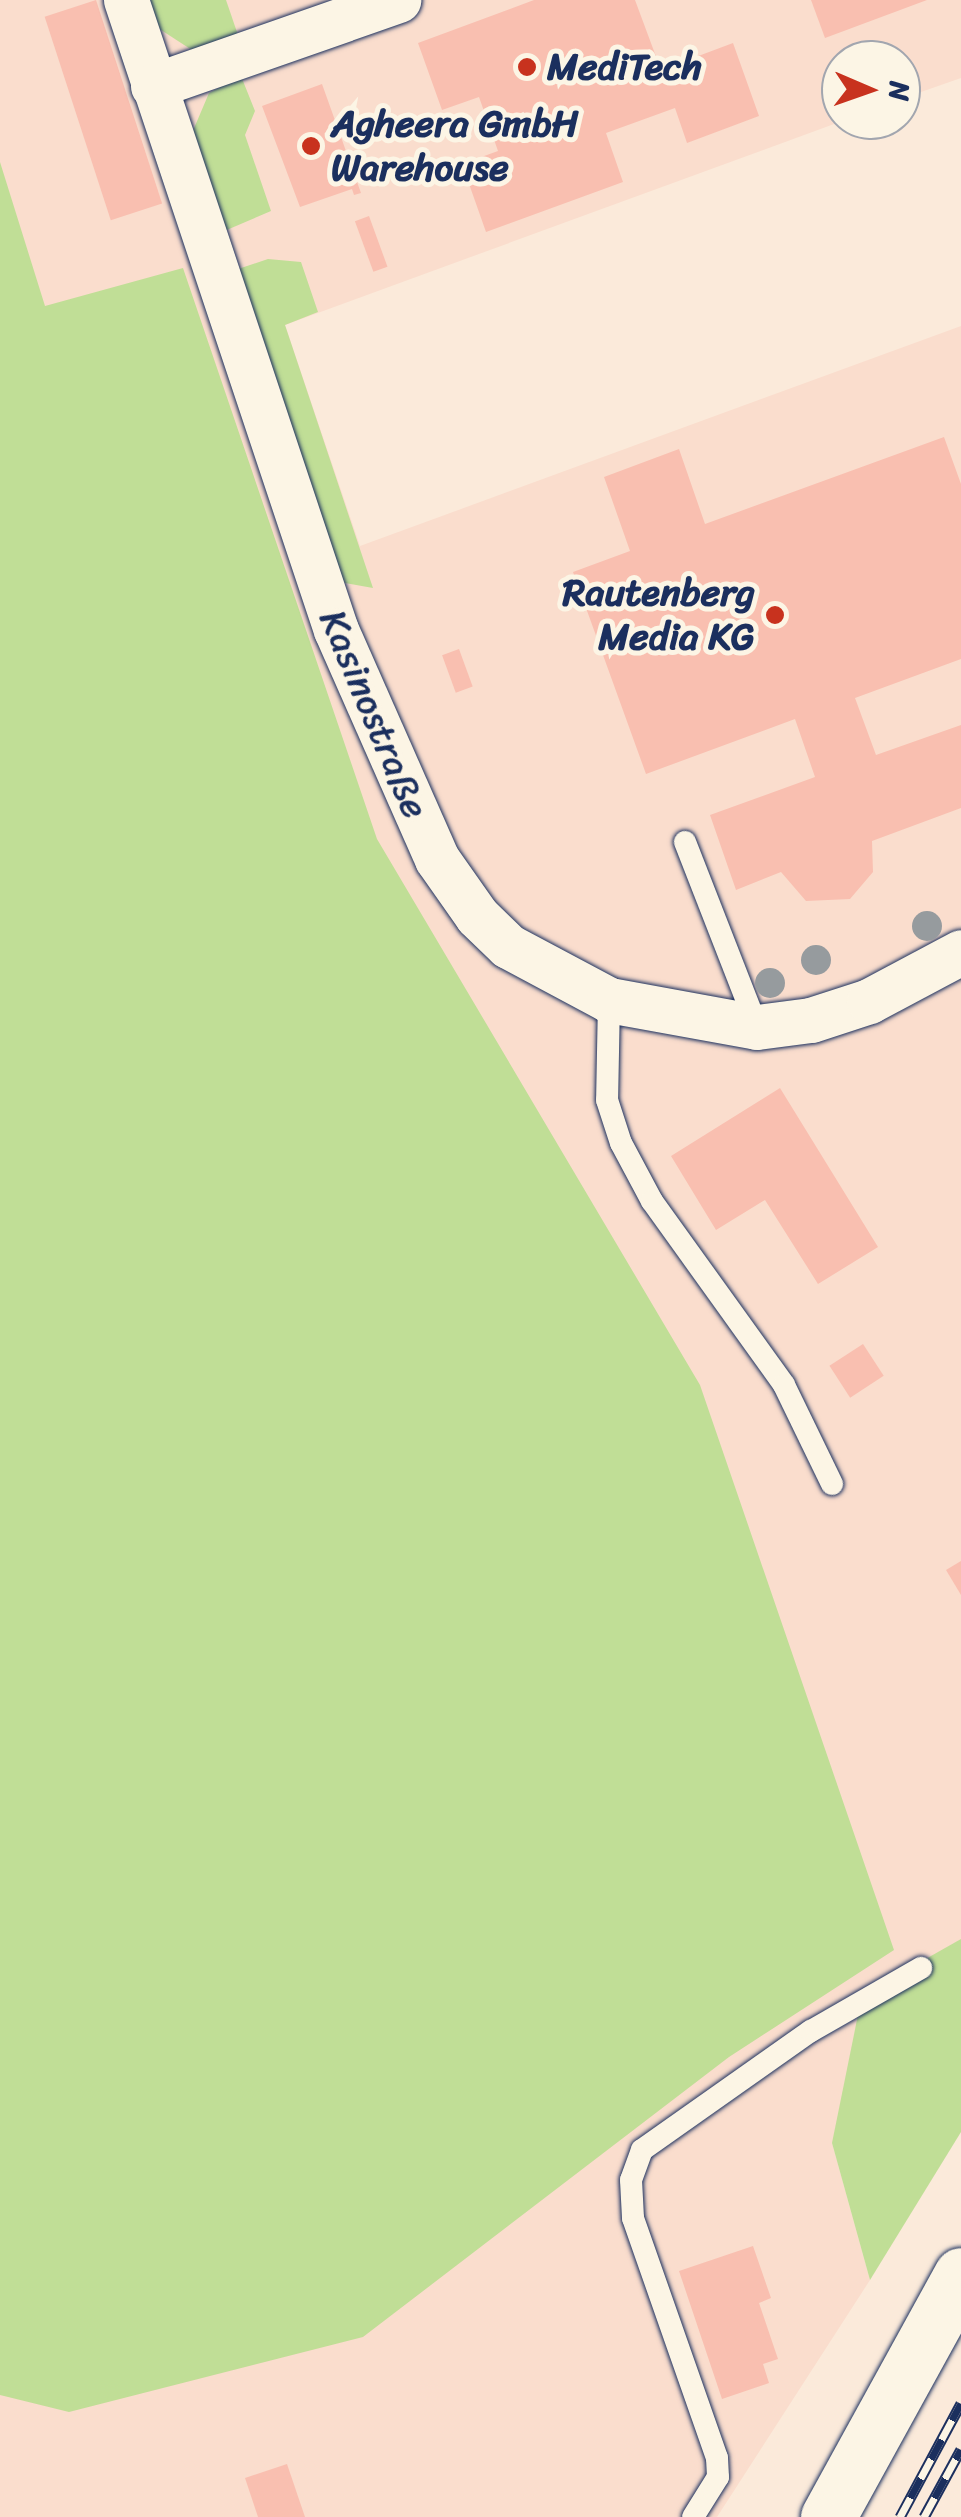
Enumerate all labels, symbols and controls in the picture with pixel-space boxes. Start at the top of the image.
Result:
north arrow [821,40,921,140]
place label: MediTech [547,44,702,90]
marker: MediTech [516,56,538,78]
text: N [875,80,924,102]
place label: Agheera GmbH Warehouse [331,101,579,190]
marker: Agheera GmbH Warehouse [300,135,322,157]
place label: Rautenberg Media KG [562,570,755,659]
street label: Kasinostraße [310,603,438,825]
marker: Rautenberg Media KG [764,604,786,626]

